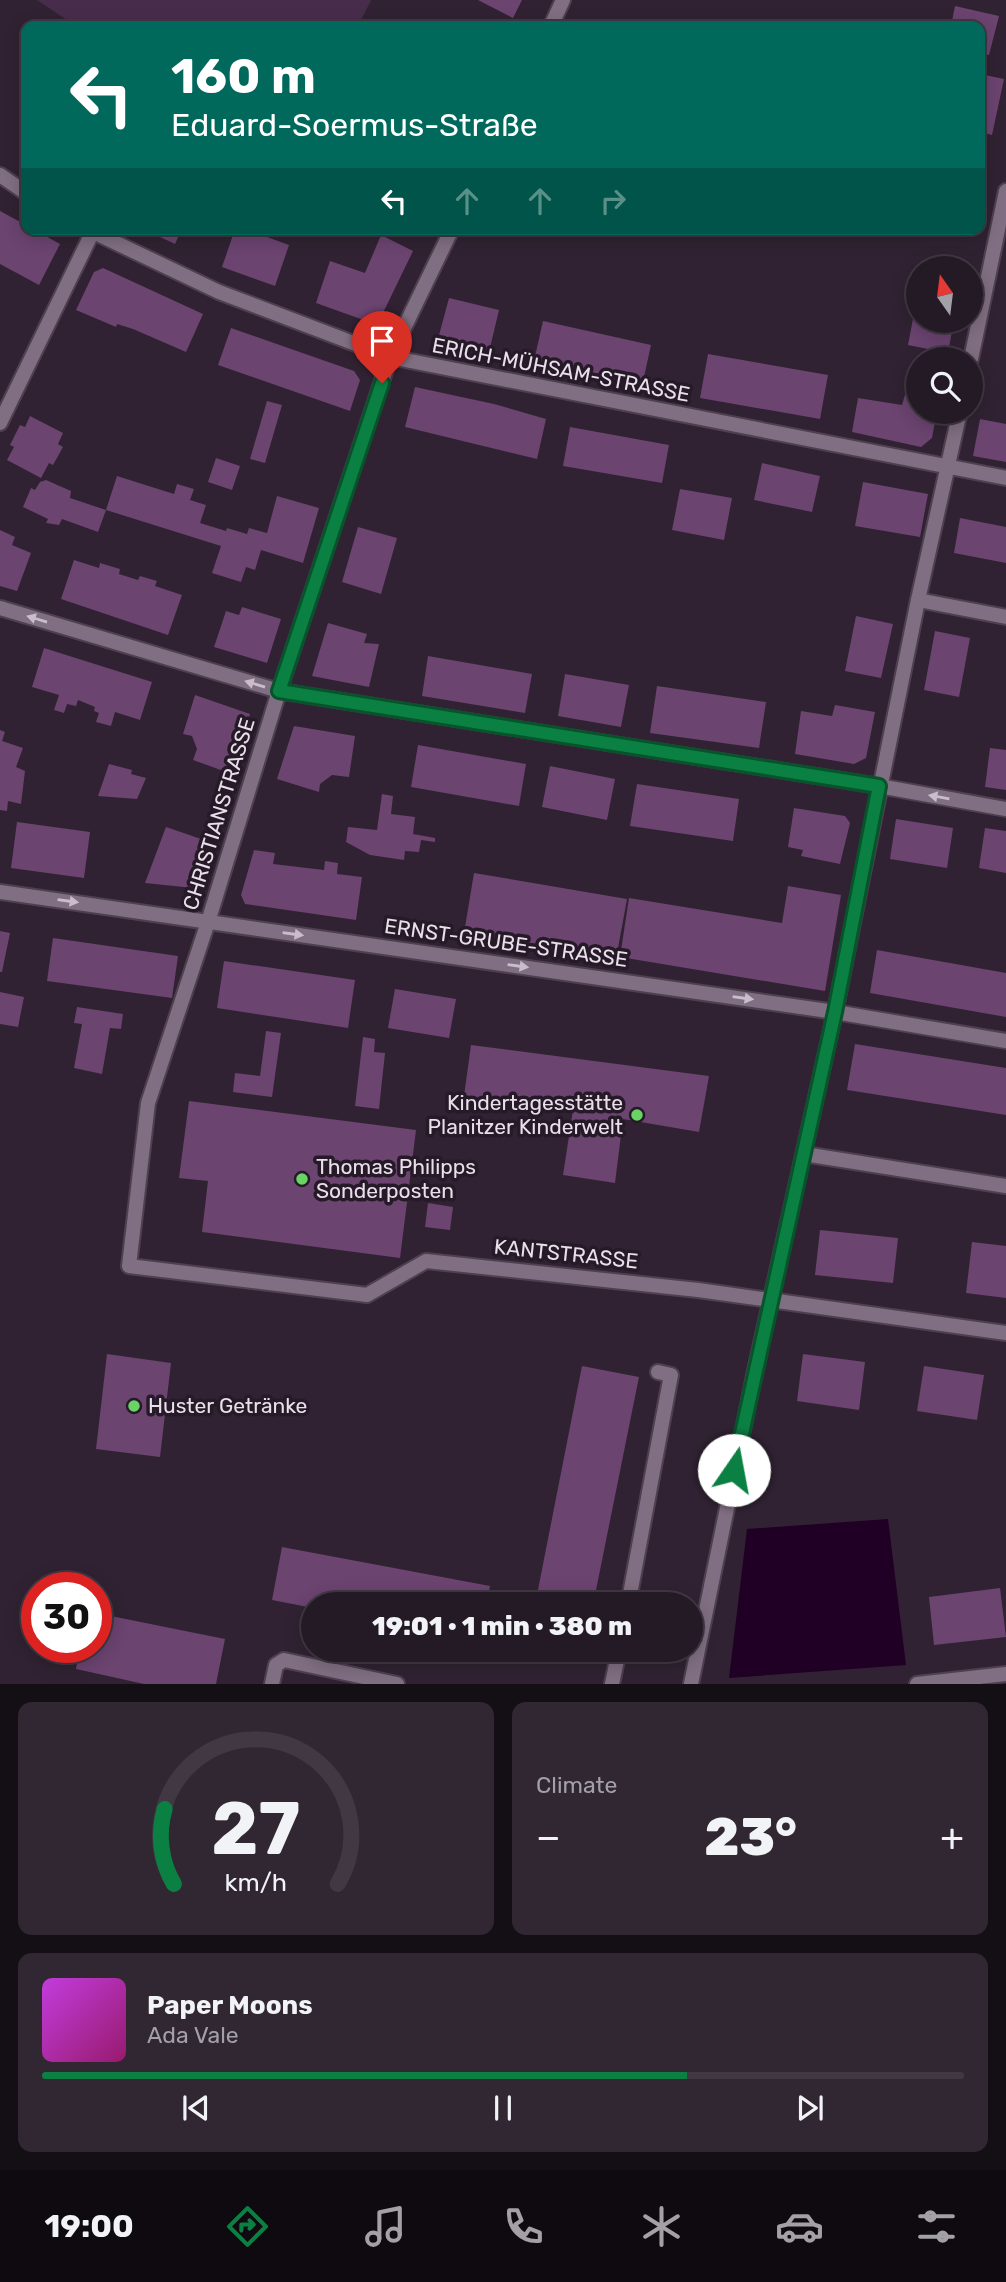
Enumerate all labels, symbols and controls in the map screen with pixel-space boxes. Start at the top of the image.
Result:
text: 160 m [171,47,316,105]
icon: left [56,49,147,140]
text: Eduard-Soermus-Straße [171,106,538,144]
icon: left [375,182,413,220]
icon: ahead [448,182,486,220]
icon: ahead [521,182,559,220]
icon: right [594,182,632,220]
north arrow [906,256,984,332]
map controls [906,256,983,424]
pin [352,311,412,383]
icon: arrive [363,322,401,360]
street label: ERICH-MÜHSAM-STRASSE [430,332,692,407]
button: search [906,347,983,424]
one-way arrow [27,614,48,624]
one-way arrow [245,679,266,689]
street label: CHRISTIANSTRASSE [177,715,260,913]
one-way arrow [928,791,950,802]
one-way arrow [57,896,79,907]
street label: ERNST-GRUBE-STRASSE [383,913,629,972]
one-way arrow [282,929,304,940]
one-way arrow [507,961,529,972]
one-way arrow [732,993,754,1004]
place label: Kindertagesstätte Planitzer Kinderwelt [428,1090,623,1139]
marker: Kindertagesstätte Planitzer Kinderwelt [629,1107,645,1123]
place label: Thomas Philipps Sonderposten [316,1154,476,1203]
marker: Thomas Philipps Sonderposten [294,1171,310,1187]
street label: KANTSTRASSE [493,1233,639,1274]
place label: Huster Getränke [148,1393,307,1418]
marker: Huster Getränke [126,1398,142,1414]
position arrow [697,1433,771,1507]
speed limit sign: 30 [21,1572,112,1663]
text: 19:01 · 1 min · 380 m [372,1611,632,1642]
text: Climate [536,1771,617,1799]
text: 27 [211,1787,301,1873]
text: 23° [704,1806,797,1868]
text: − [536,1814,561,1860]
text: + [940,1814,964,1860]
text: km/h [225,1868,287,1897]
text: Paper Moons [147,1990,313,2021]
text: Ada Vale [147,2021,239,2049]
icon: previous [177,2089,215,2127]
icon: pause [484,2089,522,2127]
icon: next [791,2089,829,2127]
icon: directions [223,2202,272,2251]
icon: music [361,2202,410,2251]
icon: phone [499,2202,548,2251]
icon: climate [637,2202,686,2251]
icon: car [775,2202,824,2251]
icon: filters [912,2202,961,2251]
text: 19:00 [44,2207,134,2245]

